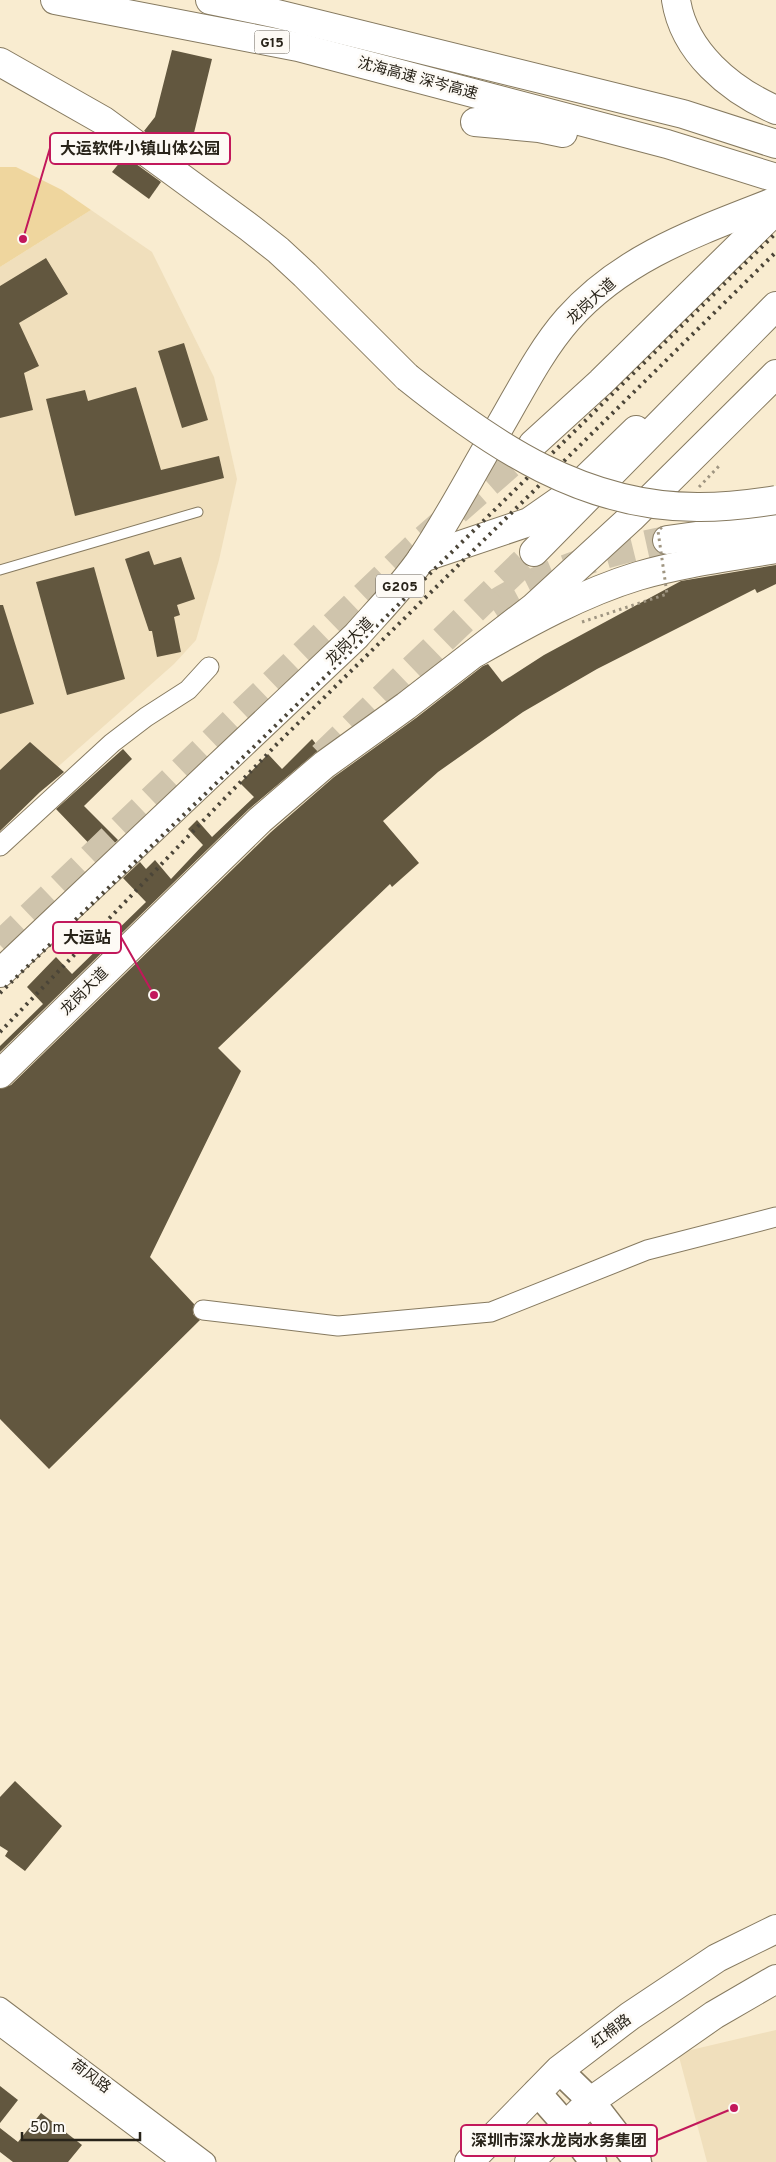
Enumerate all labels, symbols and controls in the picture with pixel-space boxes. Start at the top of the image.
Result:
road number: G15 [254,31,290,54]
street label: 沈海高速 深岑高速 [355,54,480,105]
callout: 大运软件小镇山体公园 [50,133,230,164]
text: 大运软件小镇山体公园 [60,139,220,160]
street label: 龙岗大道 [563,274,621,329]
road number: G205 [376,574,424,598]
street label: 龙岗大道 [321,613,378,670]
callout: 大运站 [53,922,121,953]
text: 大运站 [63,929,111,949]
street label: 龙岗大道 [56,963,113,1020]
street label: 红棉路 [588,2011,636,2053]
street label: 荷风路 [66,2056,114,2098]
scale bar [22,2110,140,2142]
text: 50 m [30,2119,65,2138]
callout: 深圳市深水龙岗水务集团 [461,2125,657,2156]
text: 深圳市深水龙岗水务集团 [471,2131,647,2152]

